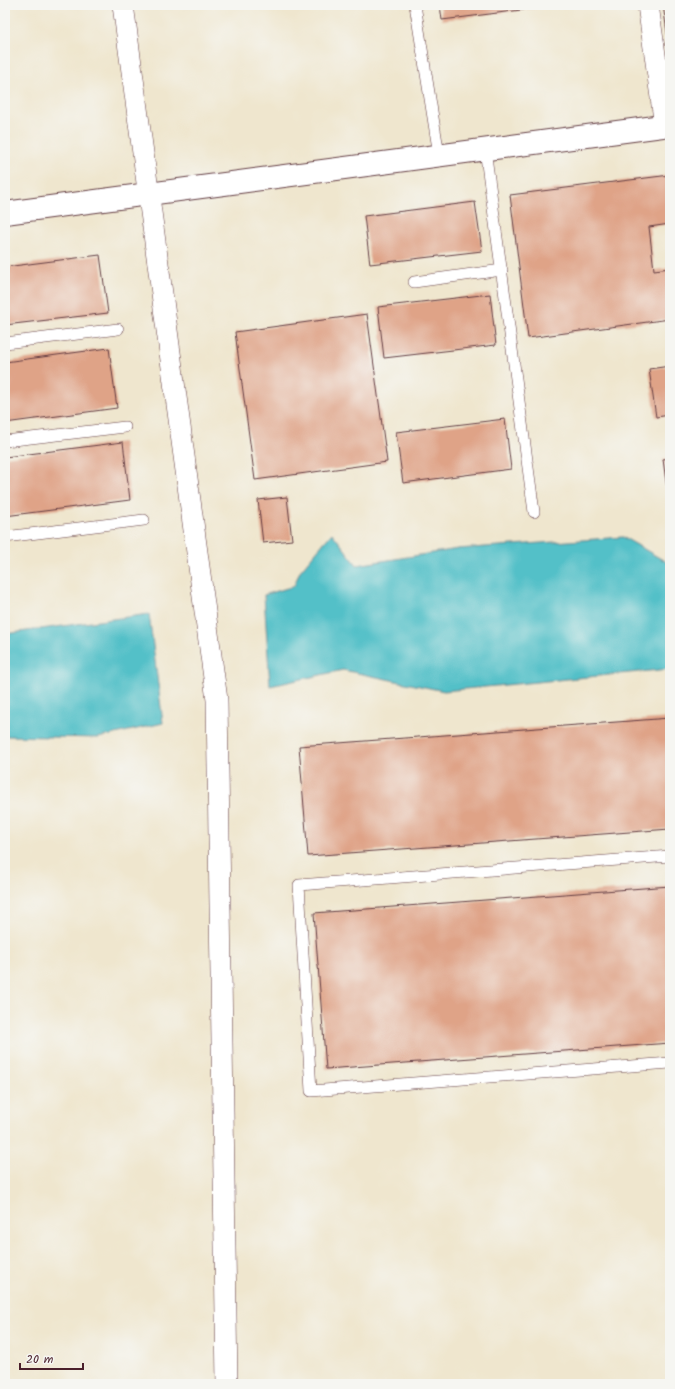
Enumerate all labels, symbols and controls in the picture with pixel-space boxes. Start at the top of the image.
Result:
scale bar [20,1345,83,1371]
text: 20 m [26,1350,54,1369]

